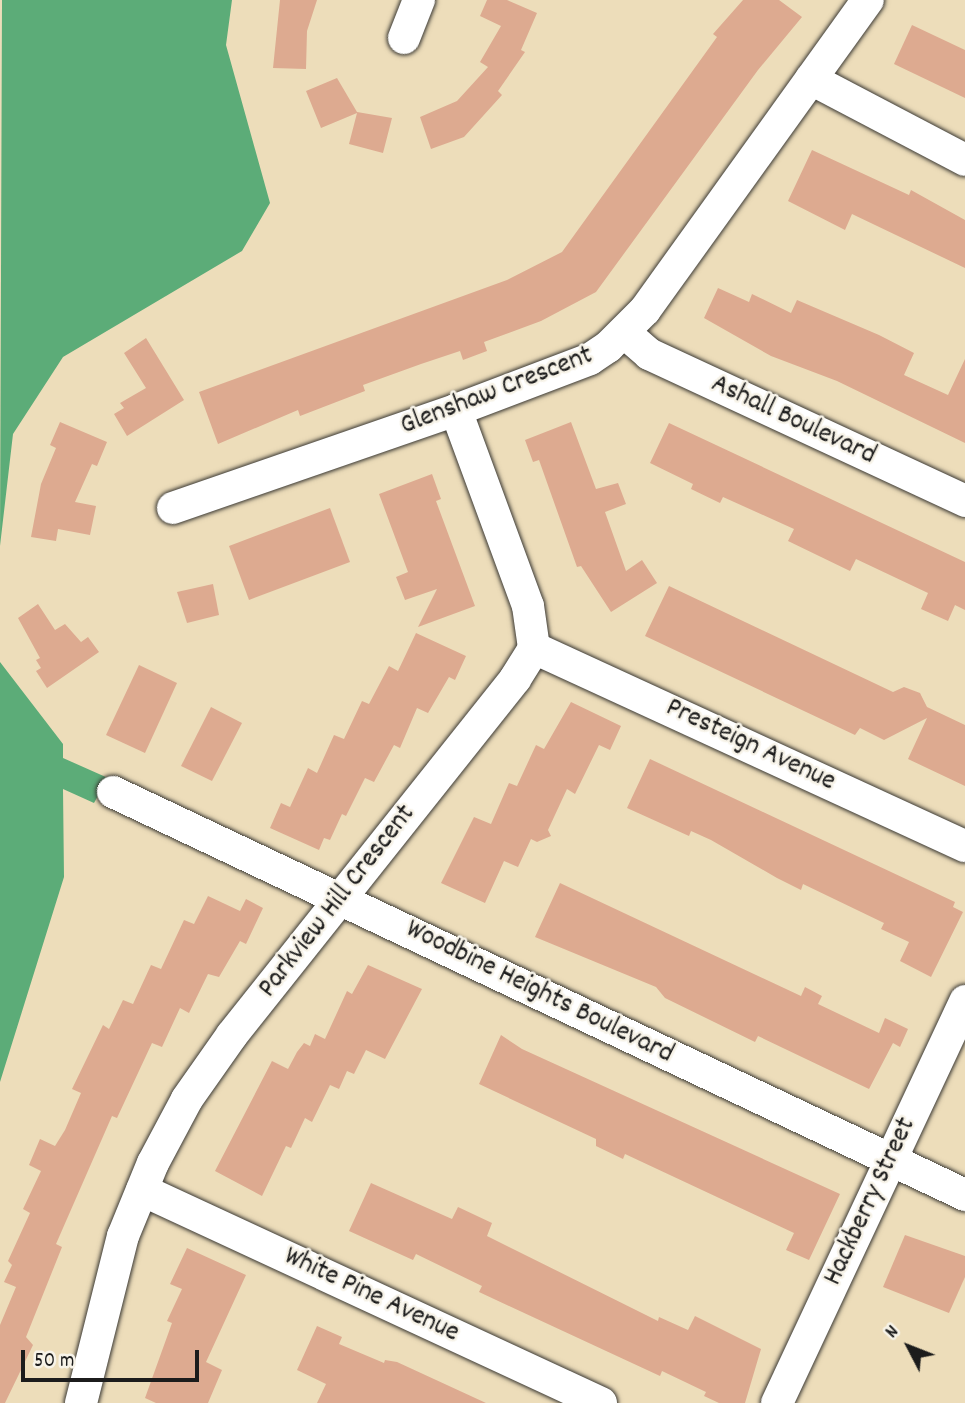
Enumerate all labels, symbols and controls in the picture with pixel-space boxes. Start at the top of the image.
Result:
street label: Glenshaw Crescent [396,340,598,444]
street label: Ashall Boulevard [705,368,881,474]
street label: Presteign Avenue [660,692,840,800]
street label: Parkview Hill Crescent [252,799,424,1005]
street label: Woodbine Heights Boulevard [400,914,678,1072]
street label: Hackberry Street [817,1113,925,1291]
street label: White Pine Avenue [278,1241,464,1351]
north arrow [874,1312,944,1382]
text: N [880,1320,906,1345]
scale bar [24,1336,203,1380]
text: 50 m [34,1347,74,1377]

